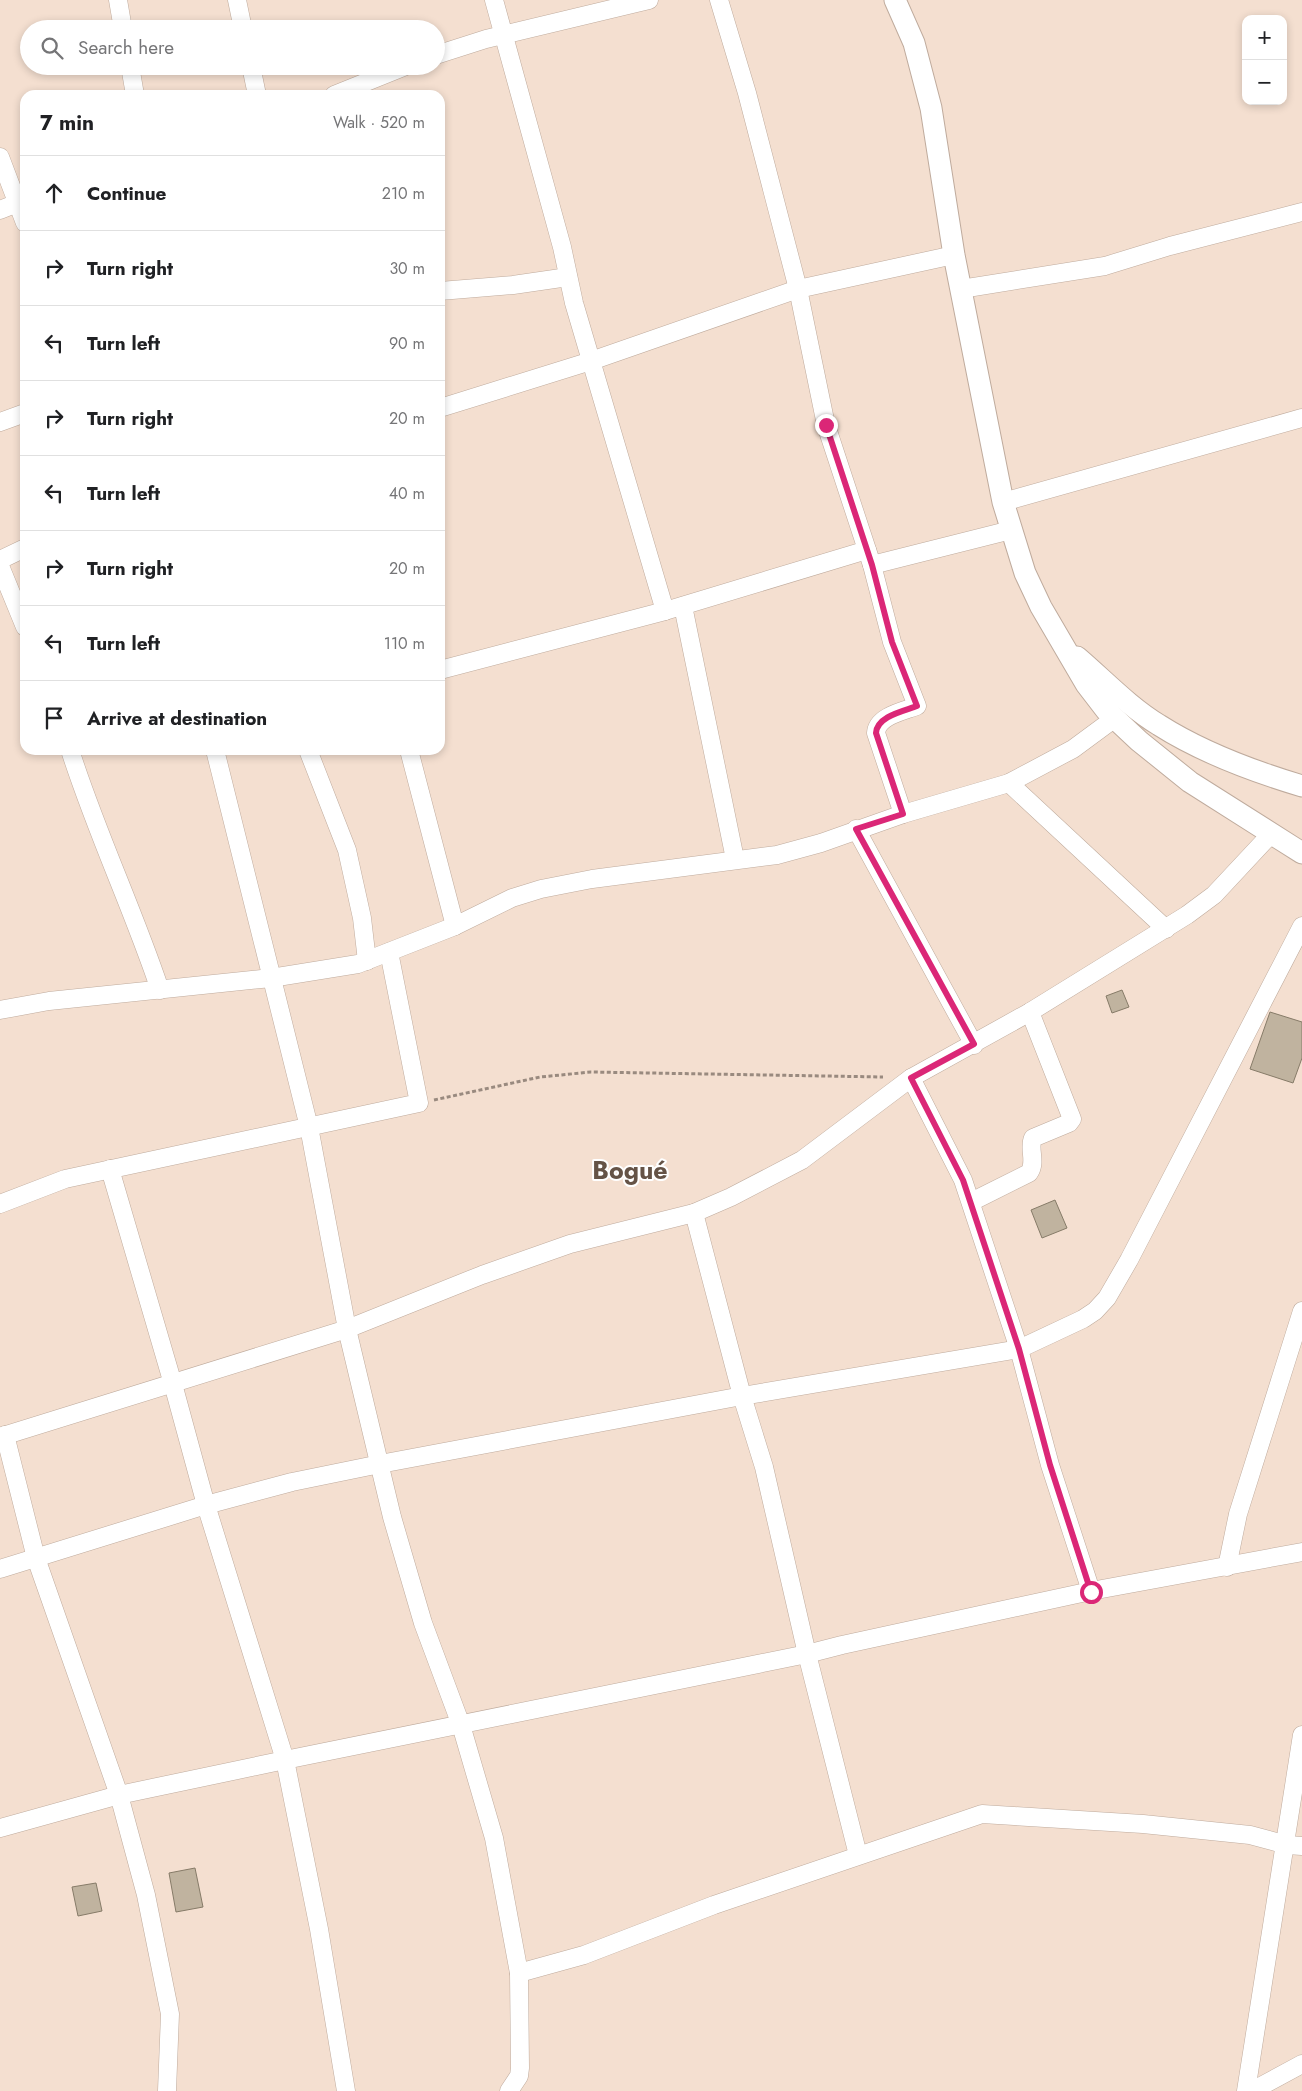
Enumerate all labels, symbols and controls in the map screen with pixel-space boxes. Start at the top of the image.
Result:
map controls [1242,15,1287,105]
button: + [1242,15,1287,60]
search box [20,20,445,75]
icon: search [38,34,66,62]
text: Search here [78,34,174,61]
button: − [1242,60,1287,105]
text: 7 min [40,108,94,138]
text: Walk · 520 m [333,111,425,134]
icon: ahead [40,179,68,207]
text: Continue [87,180,166,207]
text: 210 m [382,182,425,205]
icon: right [40,254,68,282]
text: Turn right [87,255,173,282]
text: 30 m [389,257,425,280]
icon: left [40,329,68,357]
text: Turn left [87,330,160,357]
text: 90 m [389,332,425,355]
icon: right [40,404,68,432]
text: Turn right [87,405,173,432]
text: 20 m [389,407,425,430]
route end [815,414,838,437]
icon: left [40,479,68,507]
text: Turn left [87,480,160,507]
text: 40 m [389,482,425,505]
icon: right [40,554,68,582]
text: Turn right [87,555,173,582]
text: 20 m [389,557,425,580]
icon: left [40,629,68,657]
text: Turn left [87,630,160,657]
text: 110 m [384,632,425,655]
icon: arrive [40,704,68,732]
text: Arrive at destination [87,705,267,732]
district label: Bogué [592,1152,668,1188]
route start [1080,1581,1103,1604]

